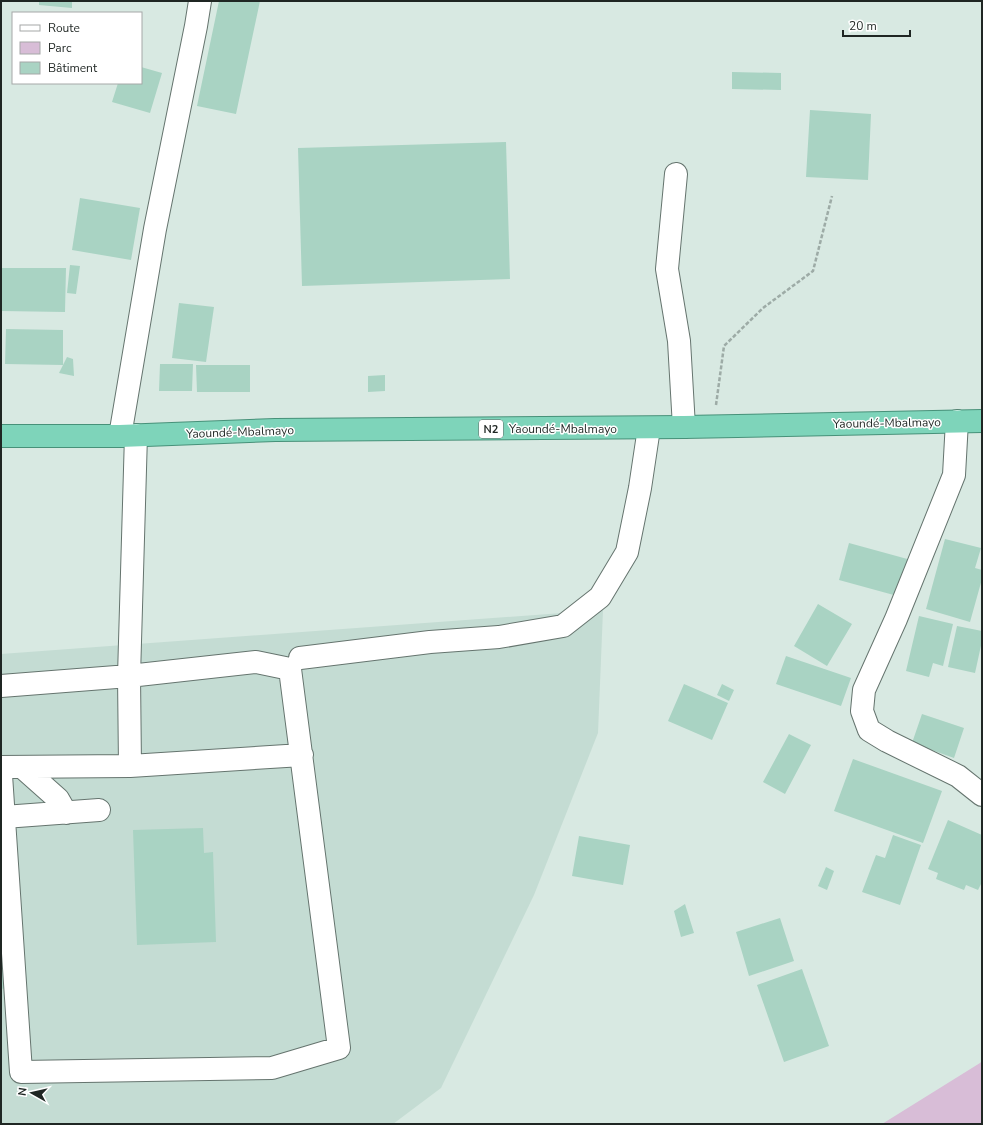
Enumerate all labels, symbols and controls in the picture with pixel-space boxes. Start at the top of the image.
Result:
legend [12,12,142,84]
scale bar [843,12,910,38]
text: 20 m [849,18,877,34]
text: Route [48,20,80,36]
text: Parc [48,40,72,56]
text: Bâtiment [48,60,98,76]
street label: Yaoundé-Mbalmayo [832,414,941,432]
road number: N2 [479,420,503,438]
street label: Yaoundé-Mbalmayo [508,421,617,437]
street label: Yaoundé-Mbalmayo [185,422,295,442]
north arrow [12,1073,52,1113]
text: N [15,1087,31,1097]

